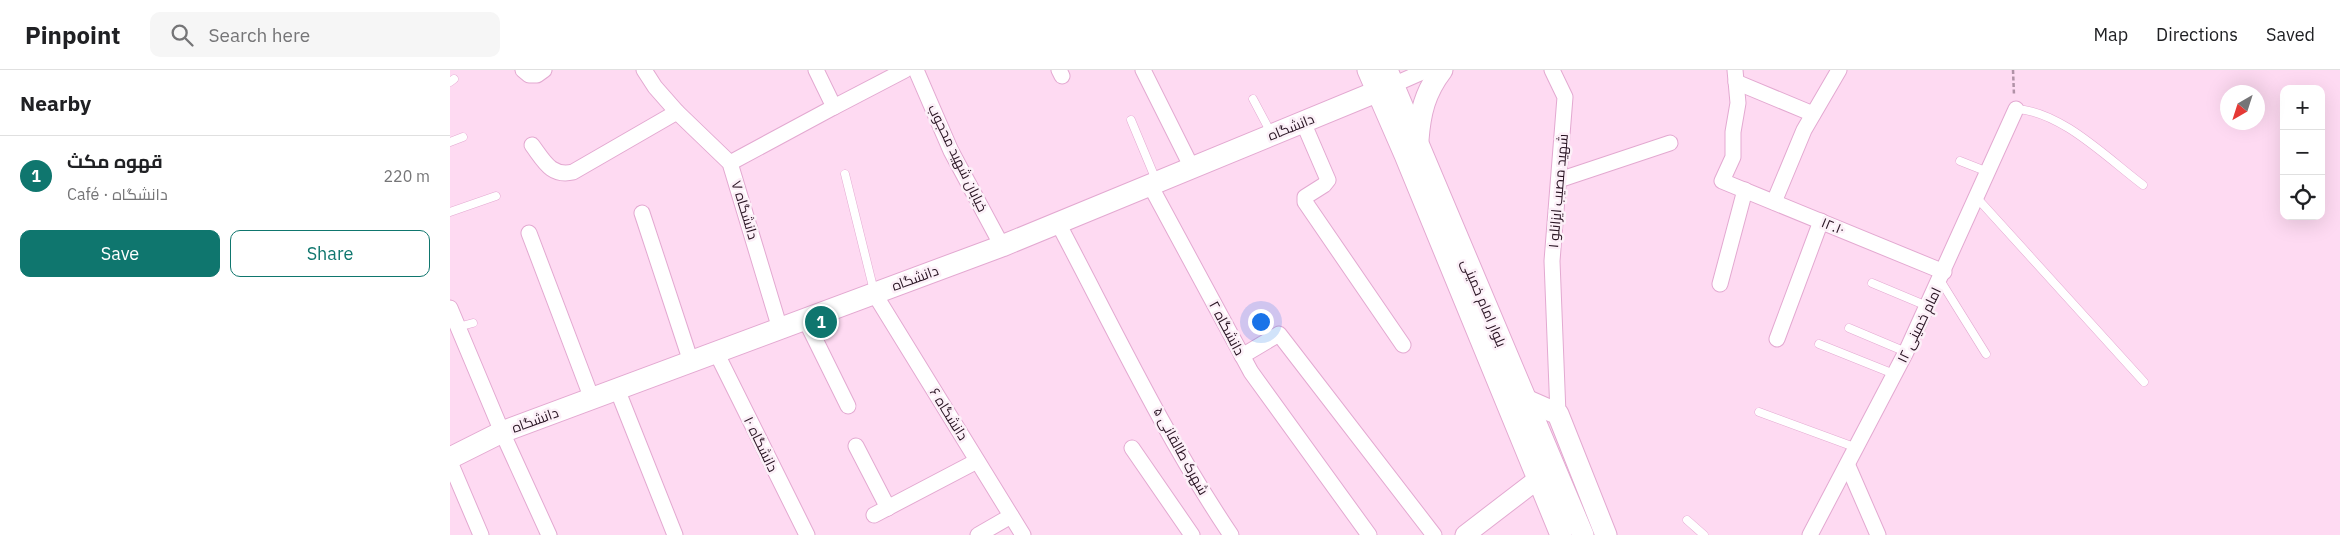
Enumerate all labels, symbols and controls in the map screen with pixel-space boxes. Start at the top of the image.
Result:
search box [150,12,500,57]
text: Pinpoint [25,19,120,51]
icon: search [168,21,196,49]
text: Search here [208,23,310,47]
text: Map [2093,23,2128,46]
text: Directions [2156,23,2238,46]
text: Saved [2266,23,2315,46]
north arrow [2220,85,2265,130]
map controls [2280,85,2325,220]
button: + [2280,85,2325,130]
text: Nearby [20,89,91,117]
street label: خیابان شهید محجوب [924,101,992,215]
street label: دانشگاه [1265,110,1317,144]
button: − [2280,130,2325,175]
street label: شهید مصیب ایزانلو ۱ [1544,133,1572,249]
text: قهوه مکث [67,149,163,173]
text: 1 [31,166,41,186]
text: 220 m [383,166,430,186]
button: locate [2280,175,2325,220]
street label: دانشگاه ۷ [728,178,762,242]
text: Café · دانشگاه [67,184,168,204]
street label: ۱۲.۱۰ [1819,213,1847,239]
button: Save [20,230,220,277]
button: Share [230,230,430,277]
street label: بلوار امام خمینی [1456,256,1511,350]
street label: دانشگاه [889,261,941,295]
street label: امام خمینی ۱۲ [1893,284,1946,366]
street label: دانشگاه ۲ [1205,298,1249,358]
pin: 1 [805,303,837,341]
your location [1248,309,1274,335]
street label: دانشگاه ۶ [926,384,972,444]
street label: دانشگاه [509,403,561,437]
street label: شهرک طالقانی ۵ [1149,404,1213,498]
street label: دانشگاه ۱۰ [740,413,782,475]

